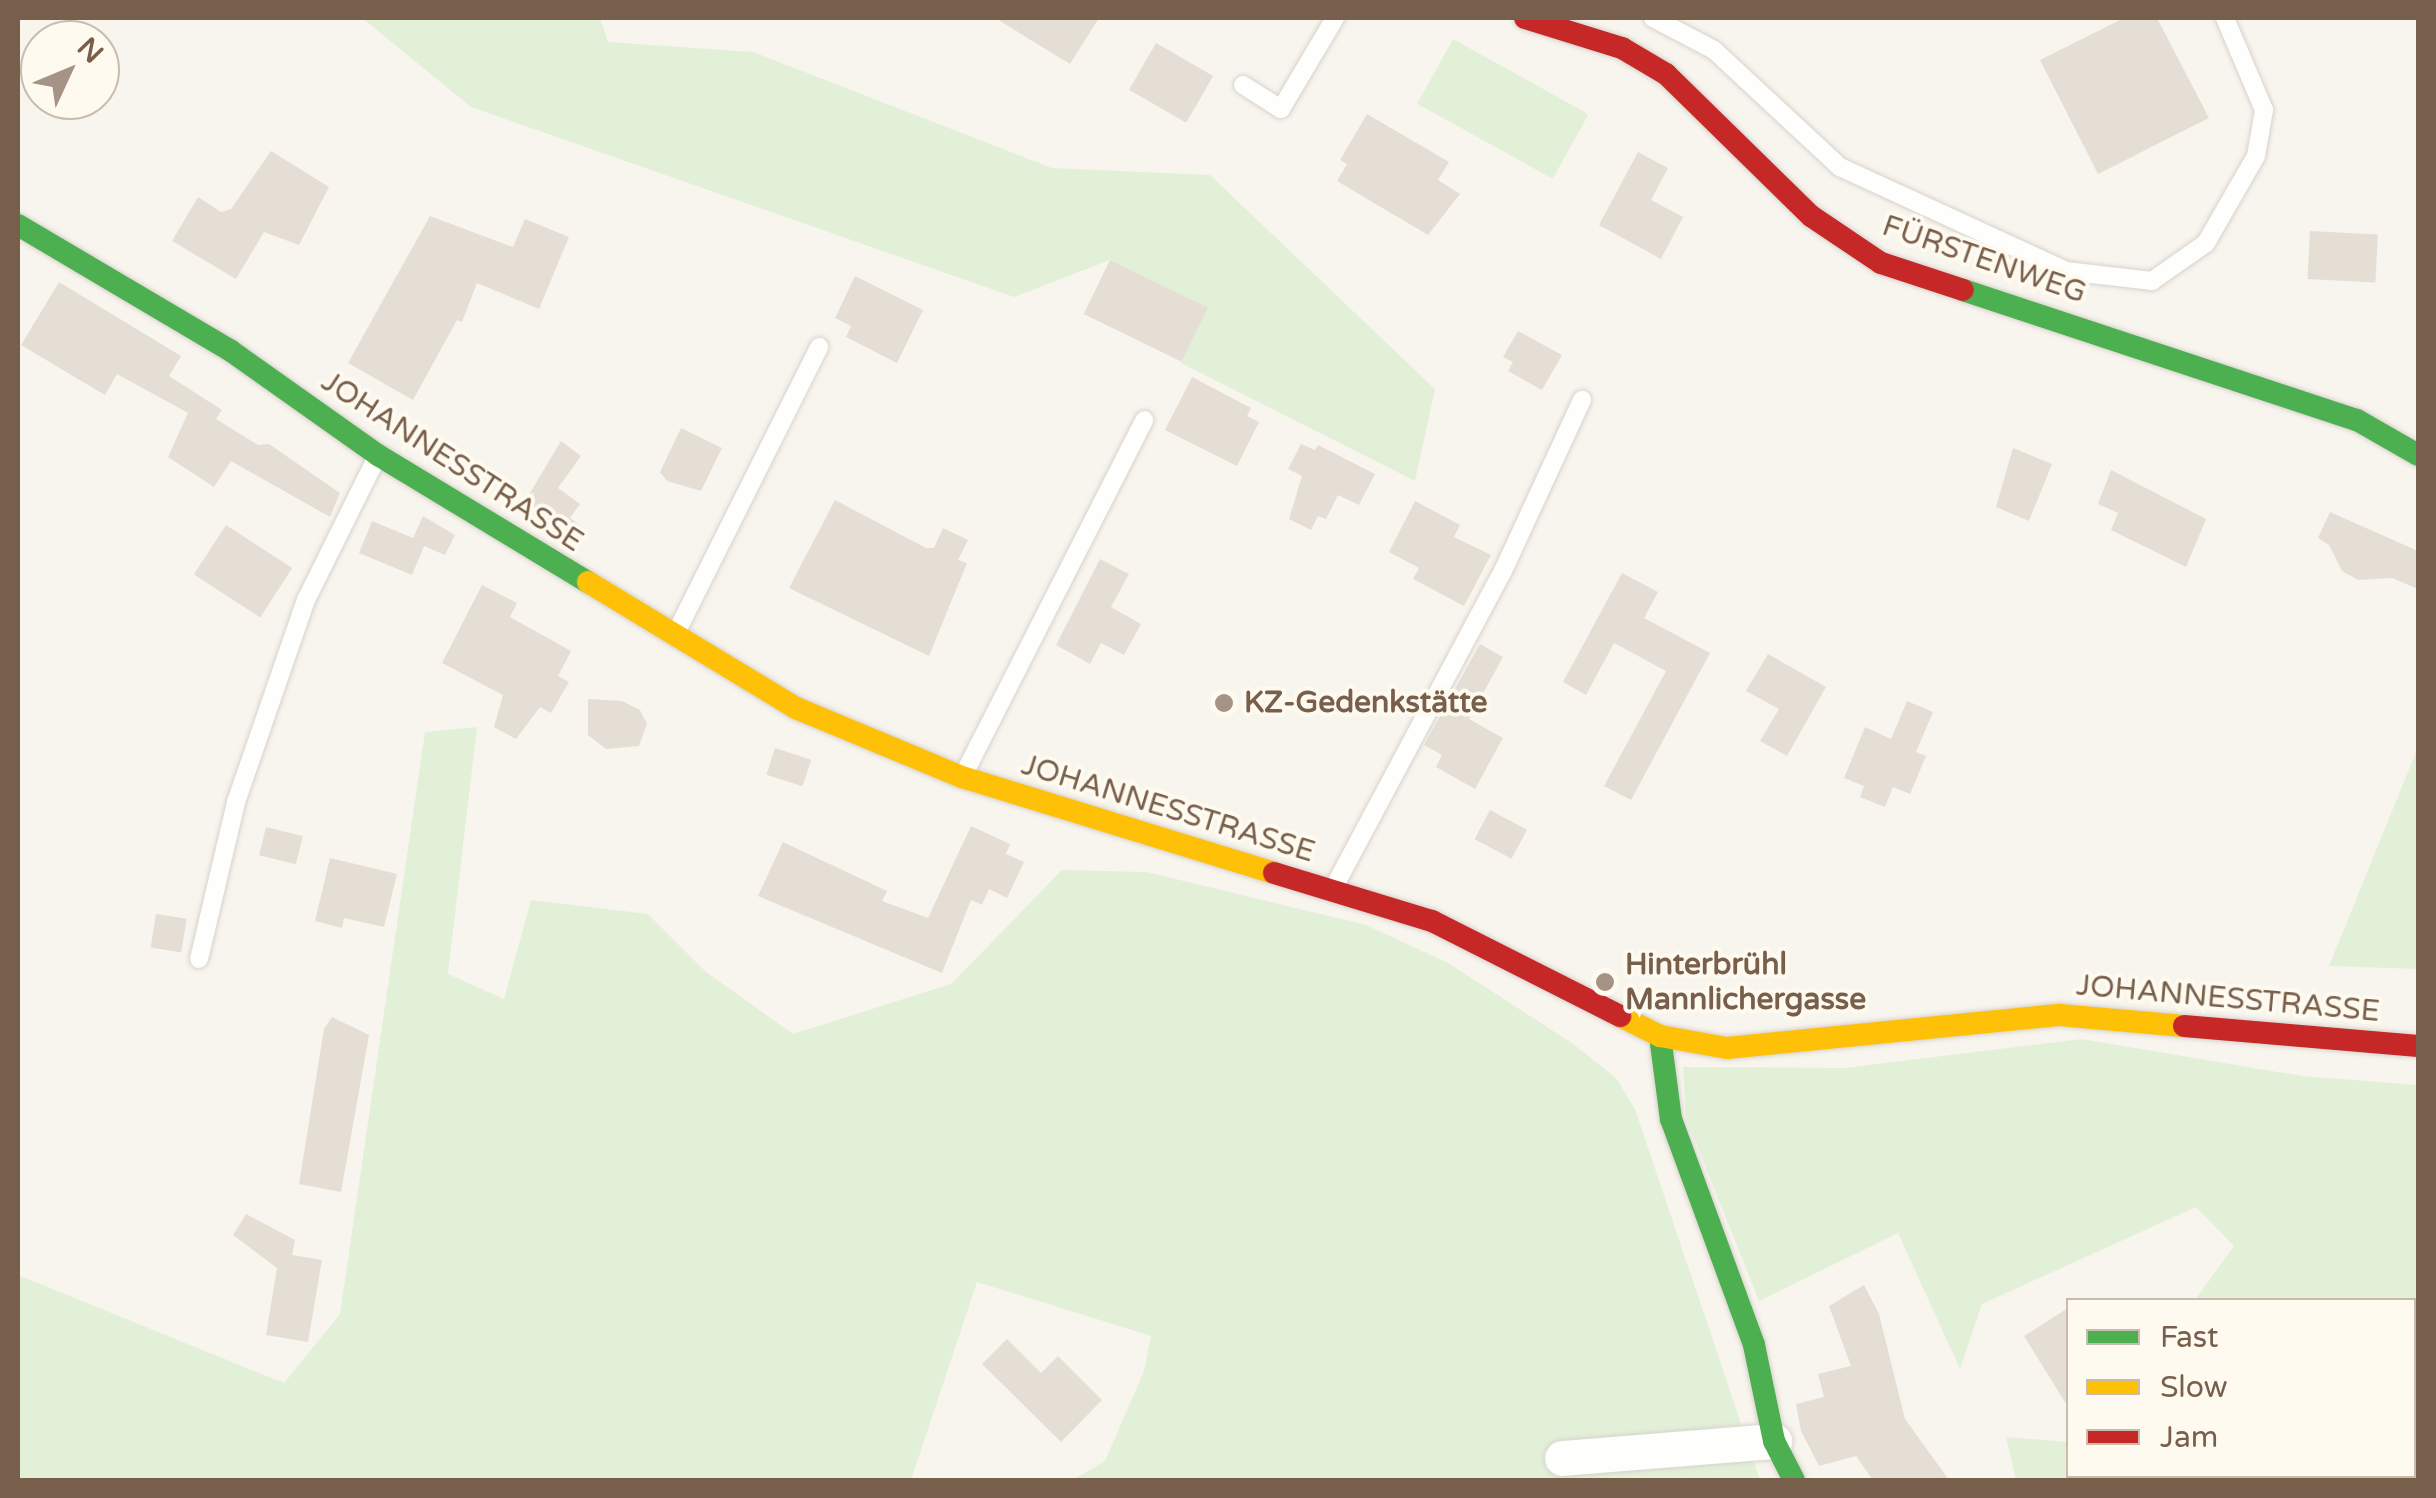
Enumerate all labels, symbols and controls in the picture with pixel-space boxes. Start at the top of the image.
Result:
north arrow [20,20,120,120]
text: N [70,31,110,70]
street label: FÜRSTENWEG [1877,208,2091,312]
street label: JOHANNESSTRASSE [314,364,590,560]
place label: KZ-Gedenkstätte [1244,685,1487,721]
marker: KZ-Gedenkstätte [1213,692,1235,714]
street label: JOHANNESSTRASSE [1017,747,1319,871]
place label: Hinterbrühl Mannlichergasse [1625,947,1866,1018]
street label: JOHANNESSTRASSE [2075,968,2381,1030]
marker: Hinterbrühl Mannlichergasse [1594,971,1616,993]
legend [2066,1298,2416,1478]
text: Fast [2160,1319,2219,1356]
text: Slow [2160,1369,2228,1406]
text: Jam [2160,1419,2218,1456]

